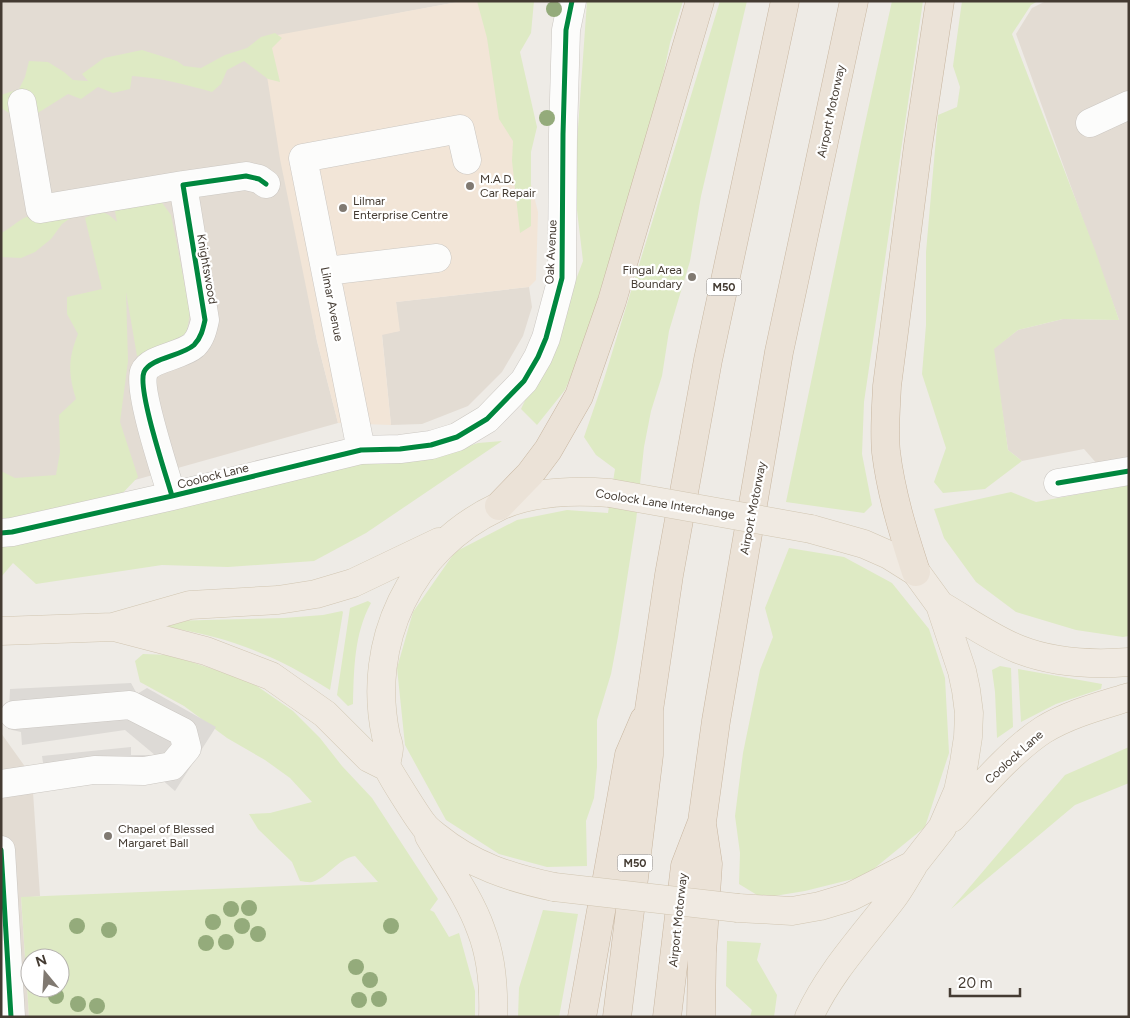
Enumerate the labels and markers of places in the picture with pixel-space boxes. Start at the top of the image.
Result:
place label: M.A.D. Car Repair [480,172,536,200]
marker: M.A.D. Car Repair [464,180,476,192]
place label: Lilmar Enterprise Centre [353,194,448,222]
marker: Lilmar Enterprise Centre [337,202,349,214]
place label: Fingal Area Boundary [622,263,683,291]
marker: Fingal Area Boundary [686,271,698,283]
place label: Chapel of Blessed Margaret Ball [118,822,214,850]
marker: Chapel of Blessed Margaret Ball [102,830,114,842]

